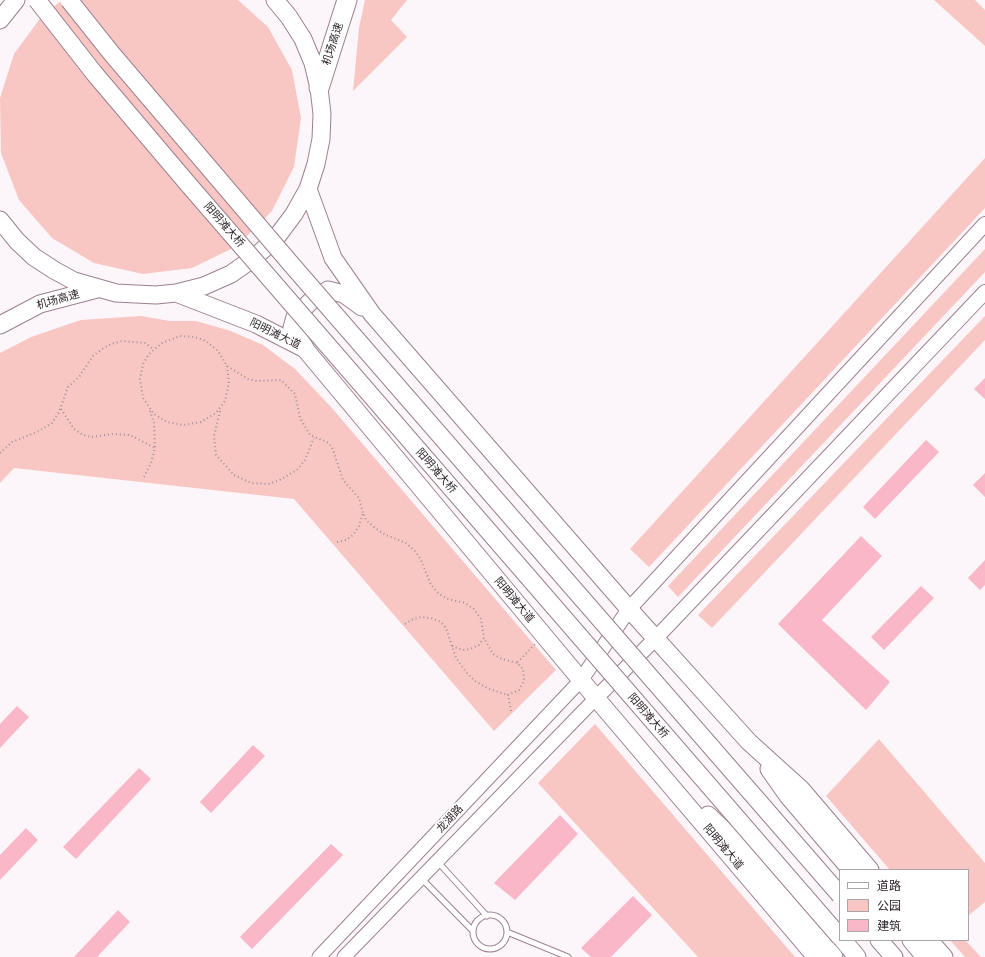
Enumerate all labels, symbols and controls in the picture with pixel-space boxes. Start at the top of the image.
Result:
street label: 机场高速 [320,21,346,67]
street label: 阳明滩大桥 [201,200,247,250]
street label: 机场高速 [35,288,81,312]
street label: 阳明滩大道 [247,316,303,352]
street label: 阳明滩大桥 [413,446,459,496]
street label: 阳明滩大道 [491,575,537,625]
street label: 阳明滩大桥 [625,691,671,741]
street label: 龙湖路 [434,802,466,836]
street label: 阳明滩大道 [700,822,746,872]
legend [839,869,969,941]
text: 道路 [877,877,901,894]
text: 公园 [877,897,901,914]
text: 建筑 [877,917,901,934]

